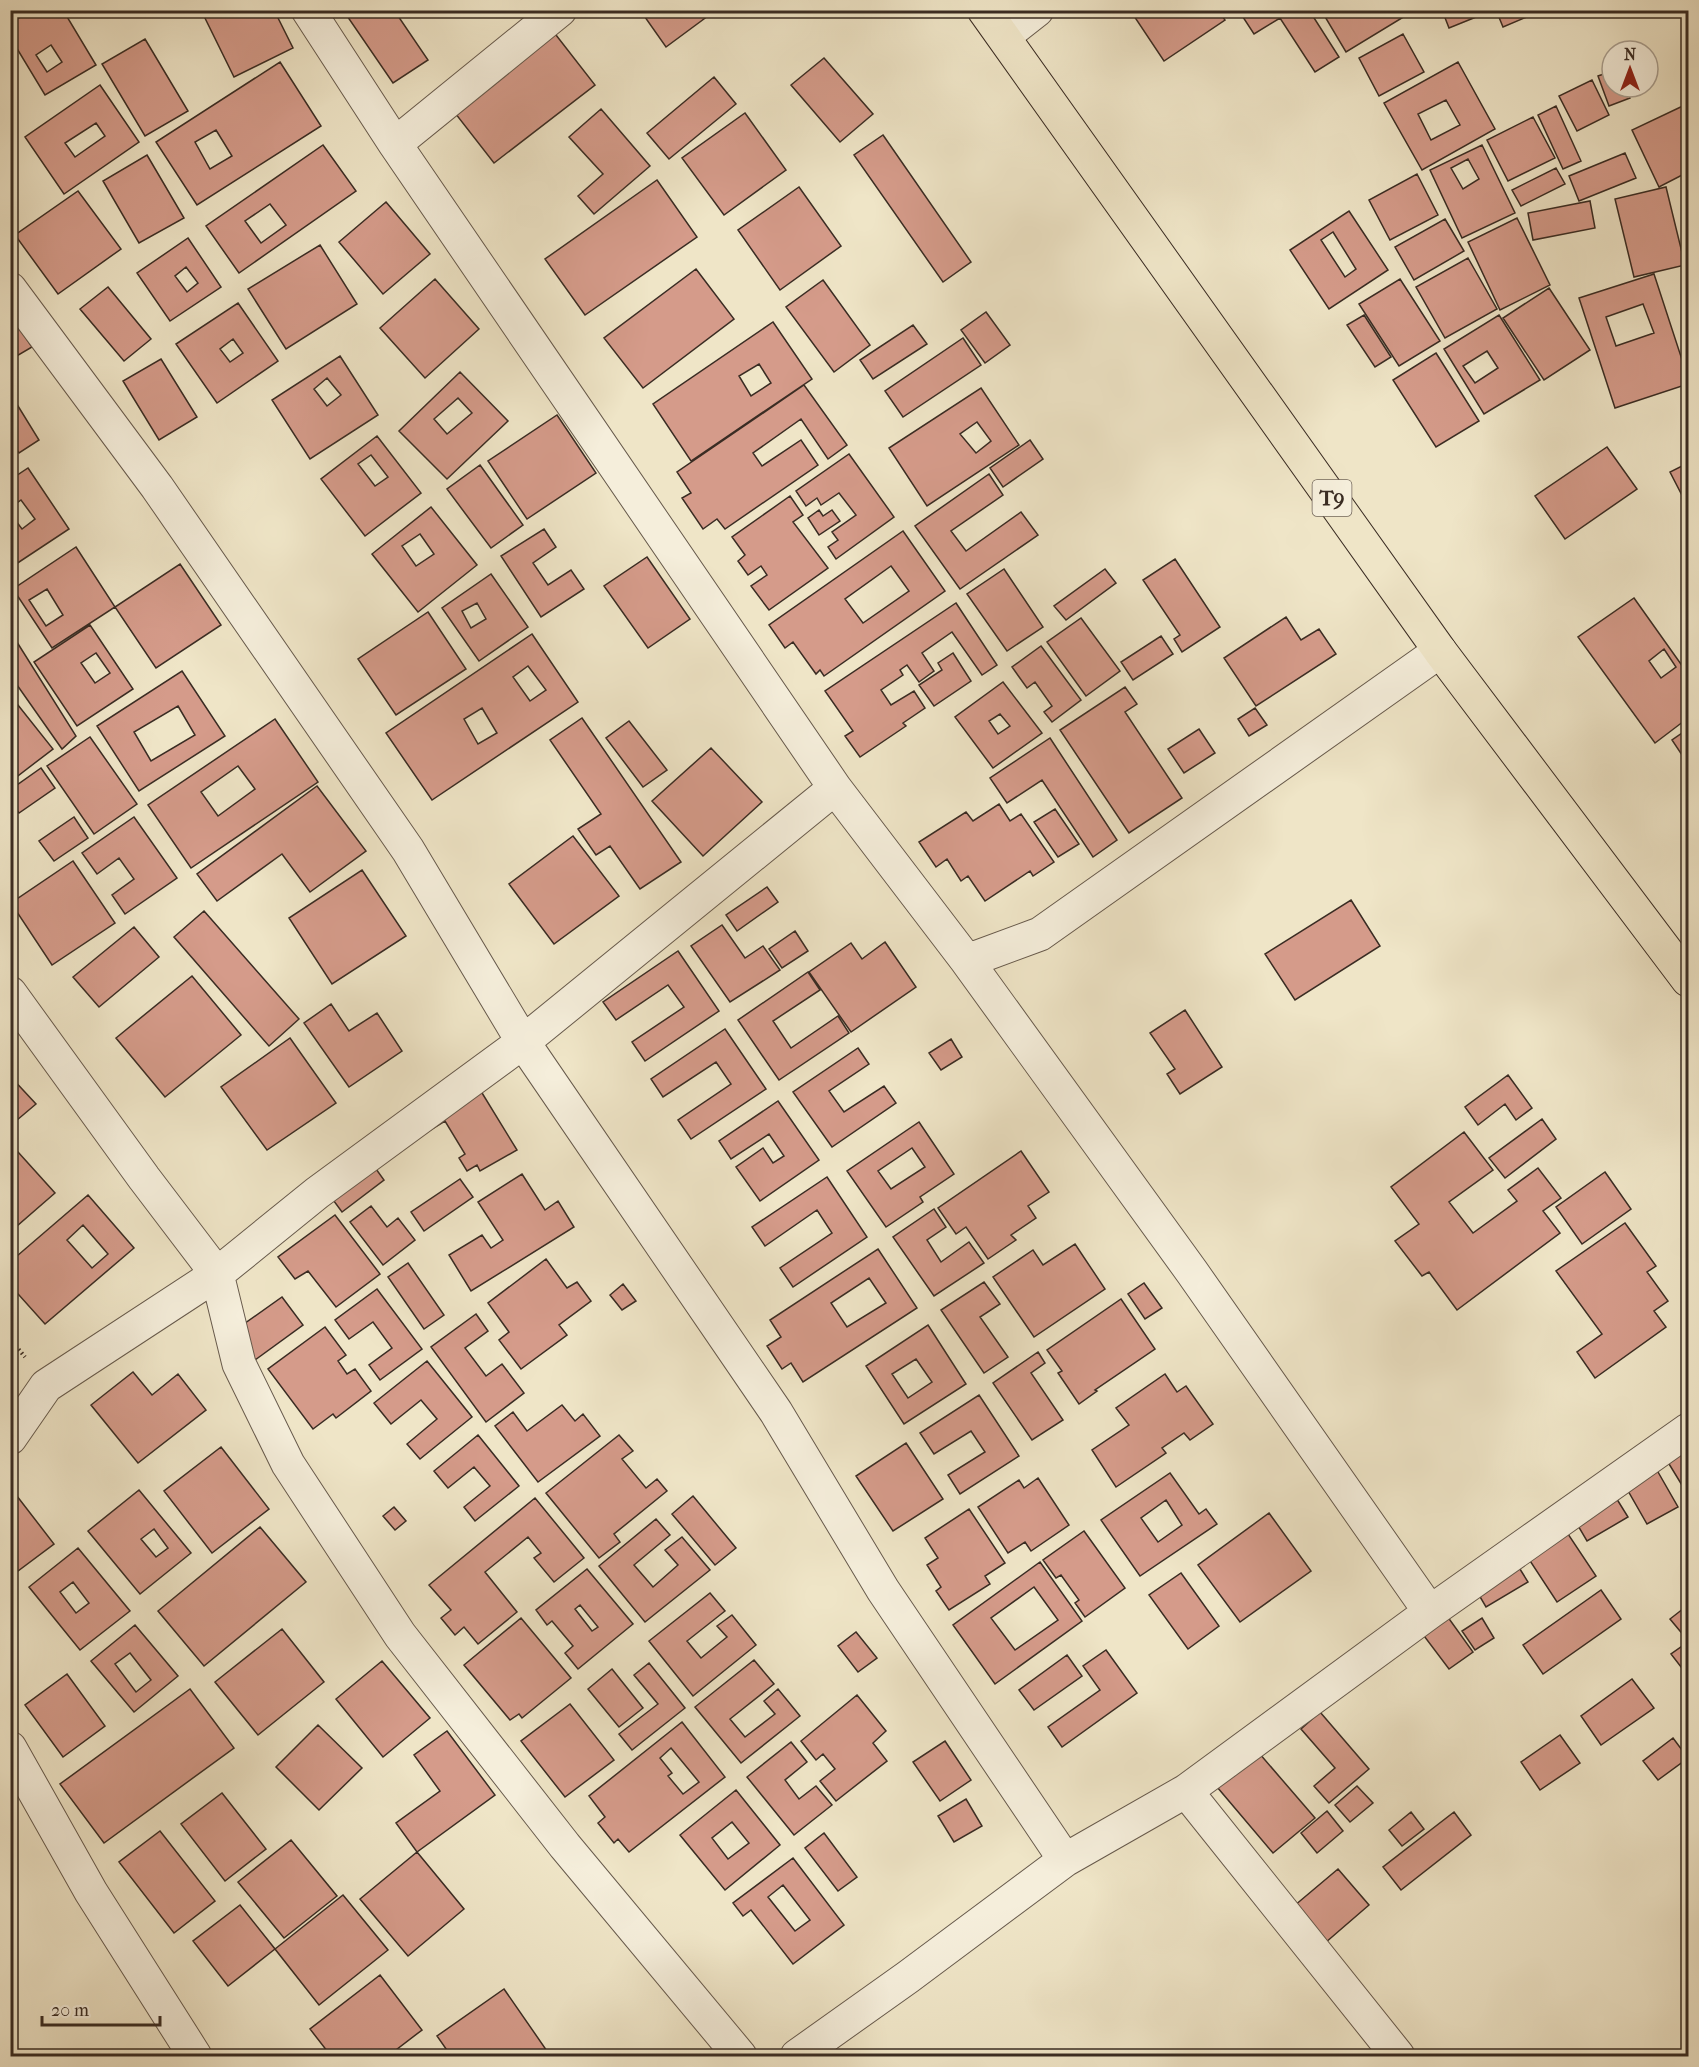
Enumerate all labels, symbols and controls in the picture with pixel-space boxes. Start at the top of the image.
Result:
north arrow [1600,39,1660,99]
text: N [1624,45,1637,64]
road number: T9 [1312,480,1352,516]
scale bar [42,1989,160,2027]
text: 20 m [51,2000,89,2021]

